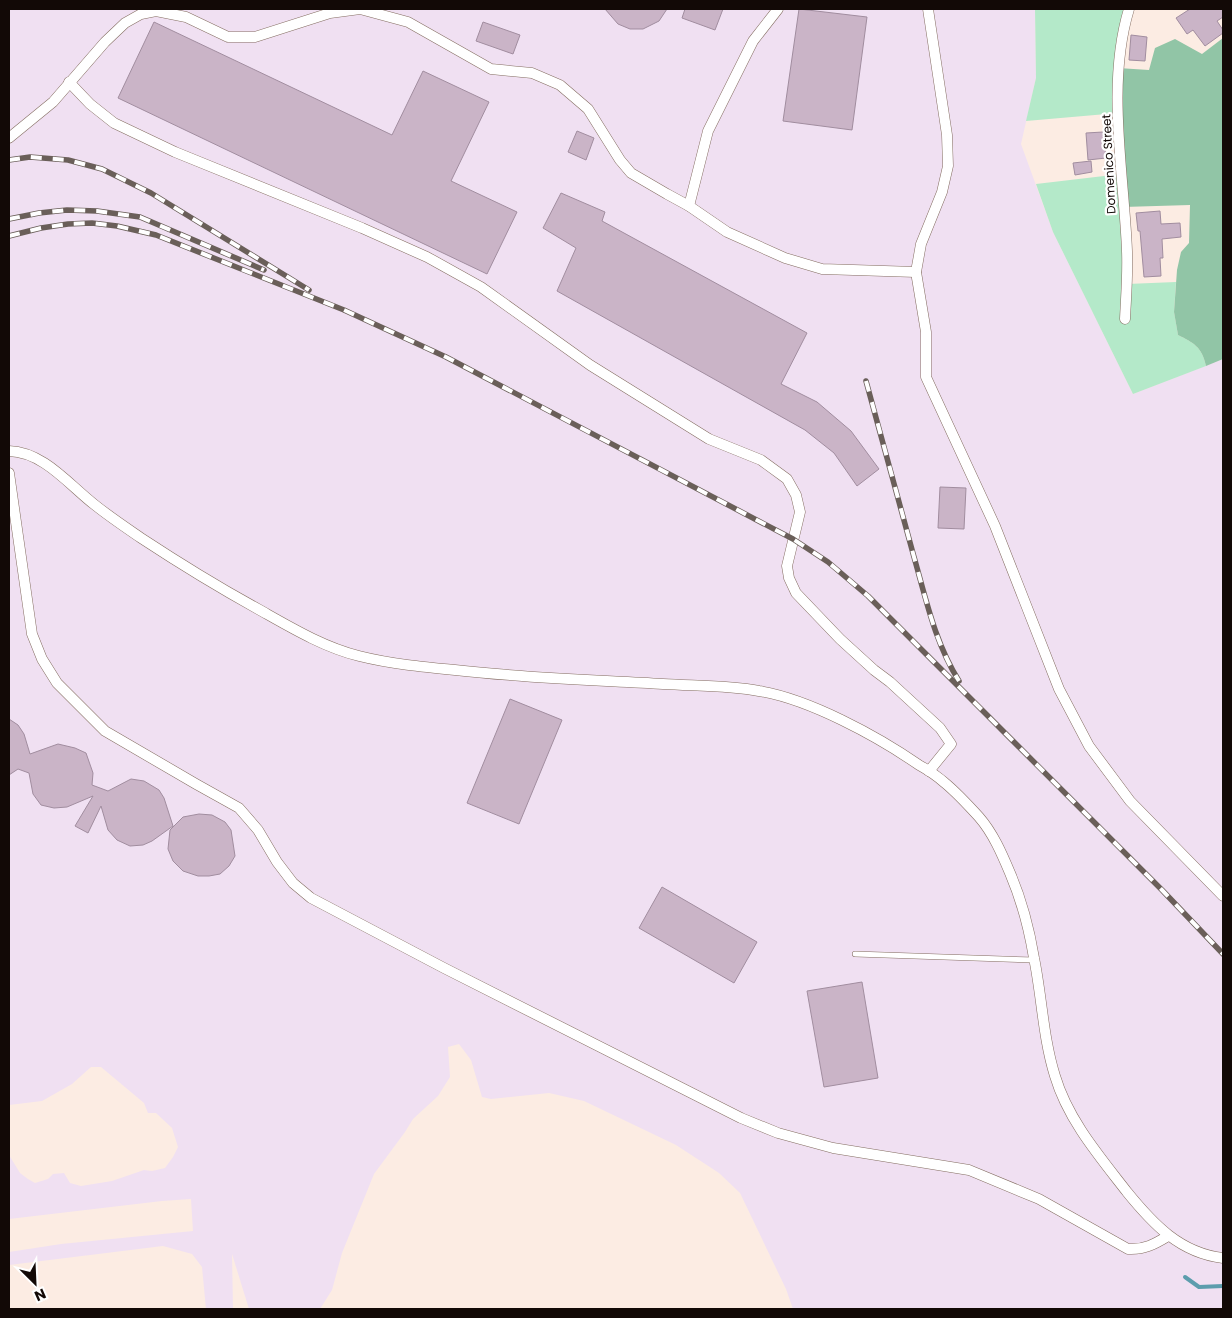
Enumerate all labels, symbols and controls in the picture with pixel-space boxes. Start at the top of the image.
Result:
street label: Domenico Street [1097,114,1120,214]
north arrow [10,1258,60,1308]
text: N [31,1284,49,1306]

